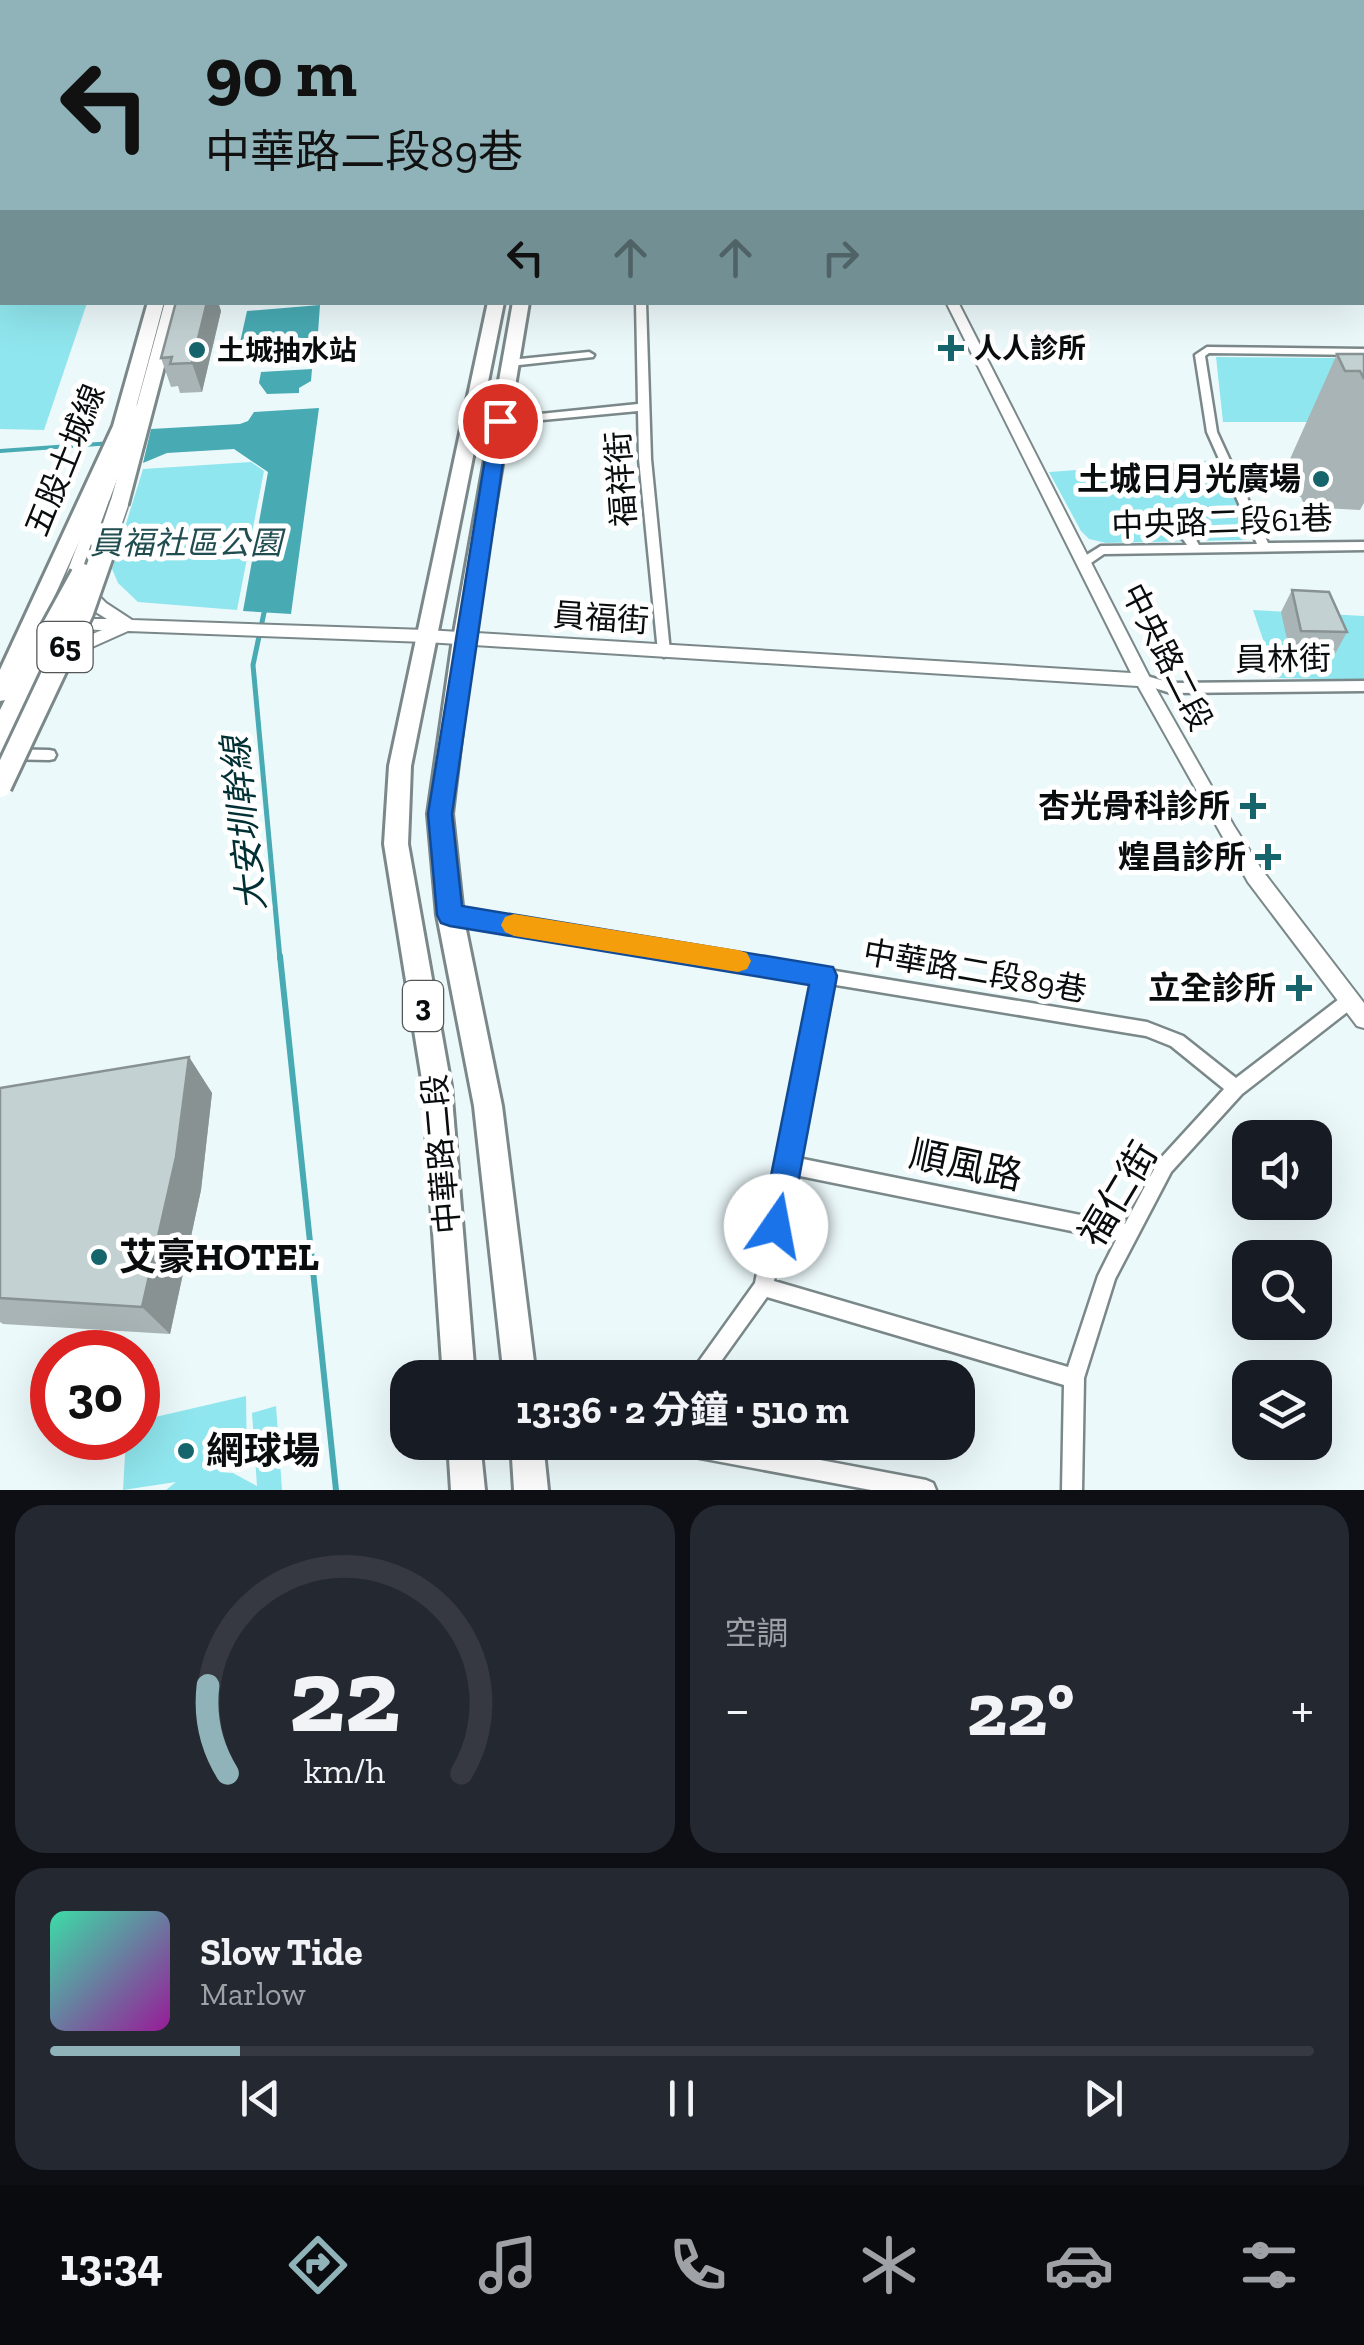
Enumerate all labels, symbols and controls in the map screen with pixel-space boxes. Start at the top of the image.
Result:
text: 90 m [205,30,357,114]
icon: left [40,40,170,170]
text: 中華路二段89巷 [205,125,523,179]
icon: left [498,230,553,285]
icon: ahead [603,230,658,285]
icon: ahead [708,230,763,285]
icon: right [813,230,868,285]
place label: 人人診所 [974,332,1086,365]
place label: 土城抽水站 [217,334,357,367]
marker: 人人診所 [938,335,964,361]
marker: 土城抽水站 [186,339,208,361]
street label: 五股土城線 [17,379,113,541]
pin [458,379,543,464]
icon: arrive [473,394,528,449]
street label: 福祥街 [599,430,643,528]
place label: 土城日月光廣場 [1077,460,1301,498]
marker: 土城日月光廣場 [1310,468,1332,490]
street label: 中央路二段61巷 [1111,499,1333,545]
park label: 員福社區公園 [90,524,286,562]
street label: 中央路二段 [1114,577,1220,737]
street label: 員福街 [552,596,650,640]
road number: 65 [38,622,92,672]
street label: 員林街 [1235,639,1331,679]
water label: 大安圳幹線 [214,731,274,913]
place label: 杏光骨科診所 [1038,787,1230,825]
marker: 杏光骨科診所 [1240,793,1266,819]
place label: 煌昌診所 [1118,838,1246,876]
marker: 煌昌診所 [1255,844,1281,870]
street label: 中華路二段89巷 [860,933,1090,1009]
place label: 立全診所 [1148,969,1276,1007]
marker: 立全診所 [1286,975,1312,1001]
road number: 3 [403,981,443,1031]
street label: 中華路二段 [415,1073,467,1235]
map controls [1232,1120,1332,1460]
button: sound [1232,1120,1332,1220]
street label: 順風路 [905,1131,1027,1199]
street label: 福仁街 [1069,1133,1167,1255]
position arrow [724,1174,828,1278]
place label: 艾豪HOTEL [119,1234,319,1280]
button: search [1232,1240,1332,1340]
marker: 艾豪HOTEL [88,1246,110,1268]
speed limit sign: 30 [30,1330,160,1460]
button: layers [1232,1360,1332,1460]
text: 13:36 · 2 分鐘 · 510 m [516,1387,849,1433]
place label: 網球場 [206,1428,320,1474]
marker: 網球場 [175,1440,197,1462]
text: 空調 [725,1614,789,1652]
text: 22 [289,1633,401,1758]
text: 22° [967,1664,1074,1754]
text: − [725,1676,750,1742]
text: + [1291,1676,1314,1742]
text: km/h [304,1749,386,1792]
text: Slow Tide [200,1929,363,1975]
text: Marlow [200,1975,306,2013]
icon: previous [233,2071,288,2126]
icon: pause [654,2071,709,2126]
icon: next [1076,2071,1131,2126]
icon: directions [283,2230,353,2300]
icon: music [473,2230,543,2300]
icon: phone [663,2230,733,2300]
icon: climate [854,2230,924,2300]
icon: car [1044,2230,1114,2300]
icon: filters [1234,2230,1304,2300]
text: 13:34 [60,2238,163,2292]

